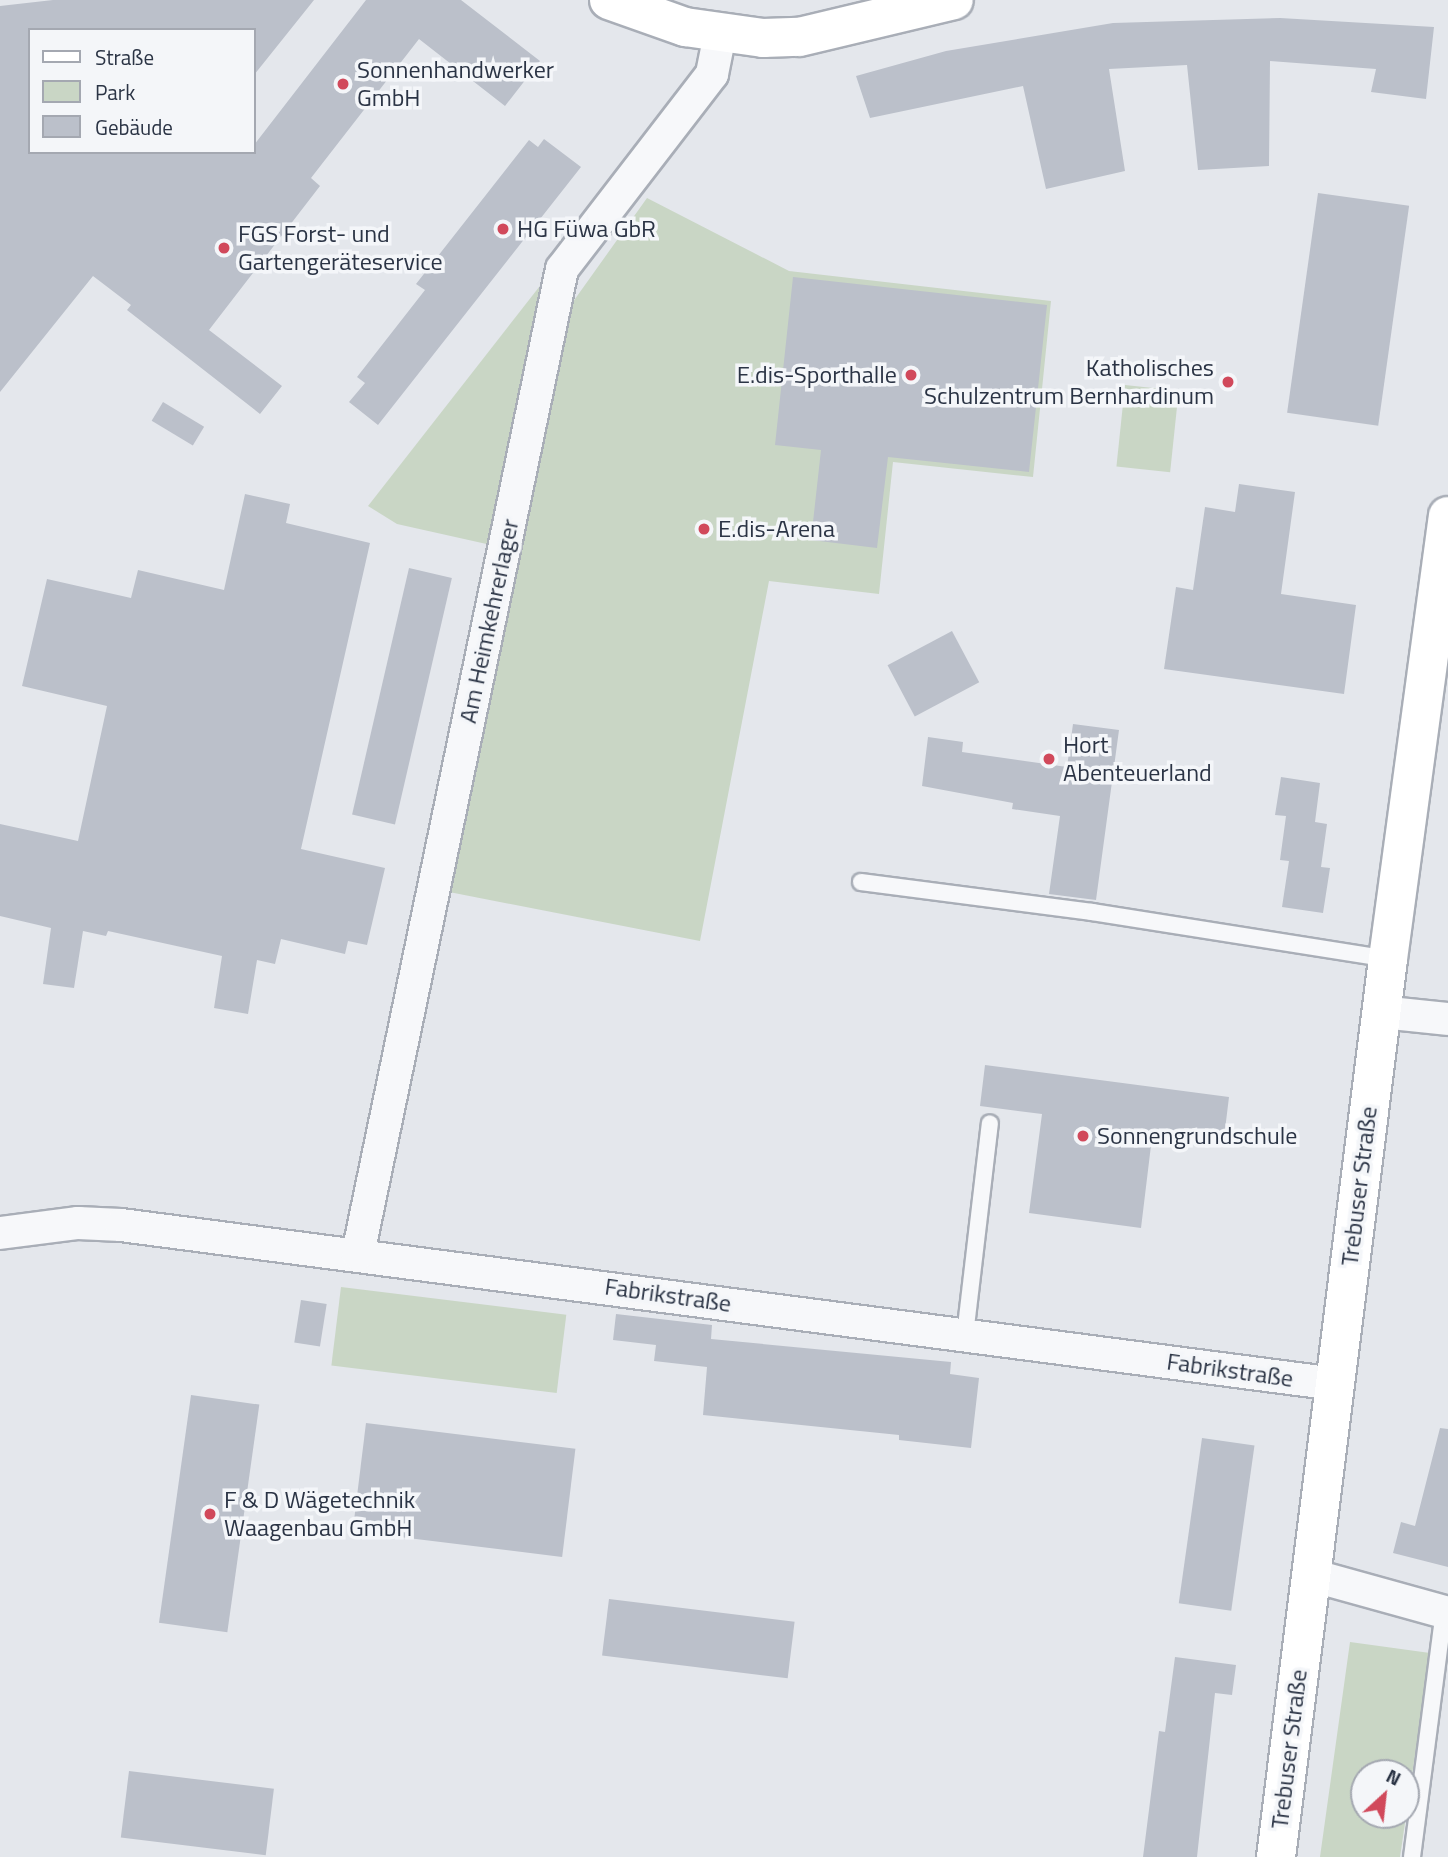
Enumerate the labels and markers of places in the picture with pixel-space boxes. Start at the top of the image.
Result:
place label: Sonnenhandwerker GmbH [357,56,554,112]
marker: Sonnenhandwerker GmbH [335,76,351,92]
place label: HG Füwa GbR [517,215,656,243]
place label: FGS Forst- und Gartengeräteservice [238,220,443,276]
marker: HG Füwa GbR [495,221,511,237]
marker: FGS Forst- und Gartengeräteservice [216,240,232,256]
place label: Katholisches Schulzentrum Bernhardinum [924,354,1214,410]
place label: E.dis-Sporthalle [737,361,897,389]
marker: E.dis-Sporthalle [903,367,919,383]
marker: Katholisches Schulzentrum Bernhardinum [1220,374,1236,390]
place label: E.dis-Arena [718,515,835,543]
marker: E.dis-Arena [696,521,712,537]
place label: Hort Abenteuerland [1063,731,1212,787]
marker: Hort Abenteuerland [1041,751,1057,767]
place label: Sonnengrundschule [1097,1122,1297,1150]
marker: Sonnengrundschule [1075,1128,1091,1144]
place label: F & D Wägetechnik Waagenbau GmbH [224,1486,415,1542]
marker: F & D Wägetechnik Waagenbau GmbH [202,1506,218,1522]

